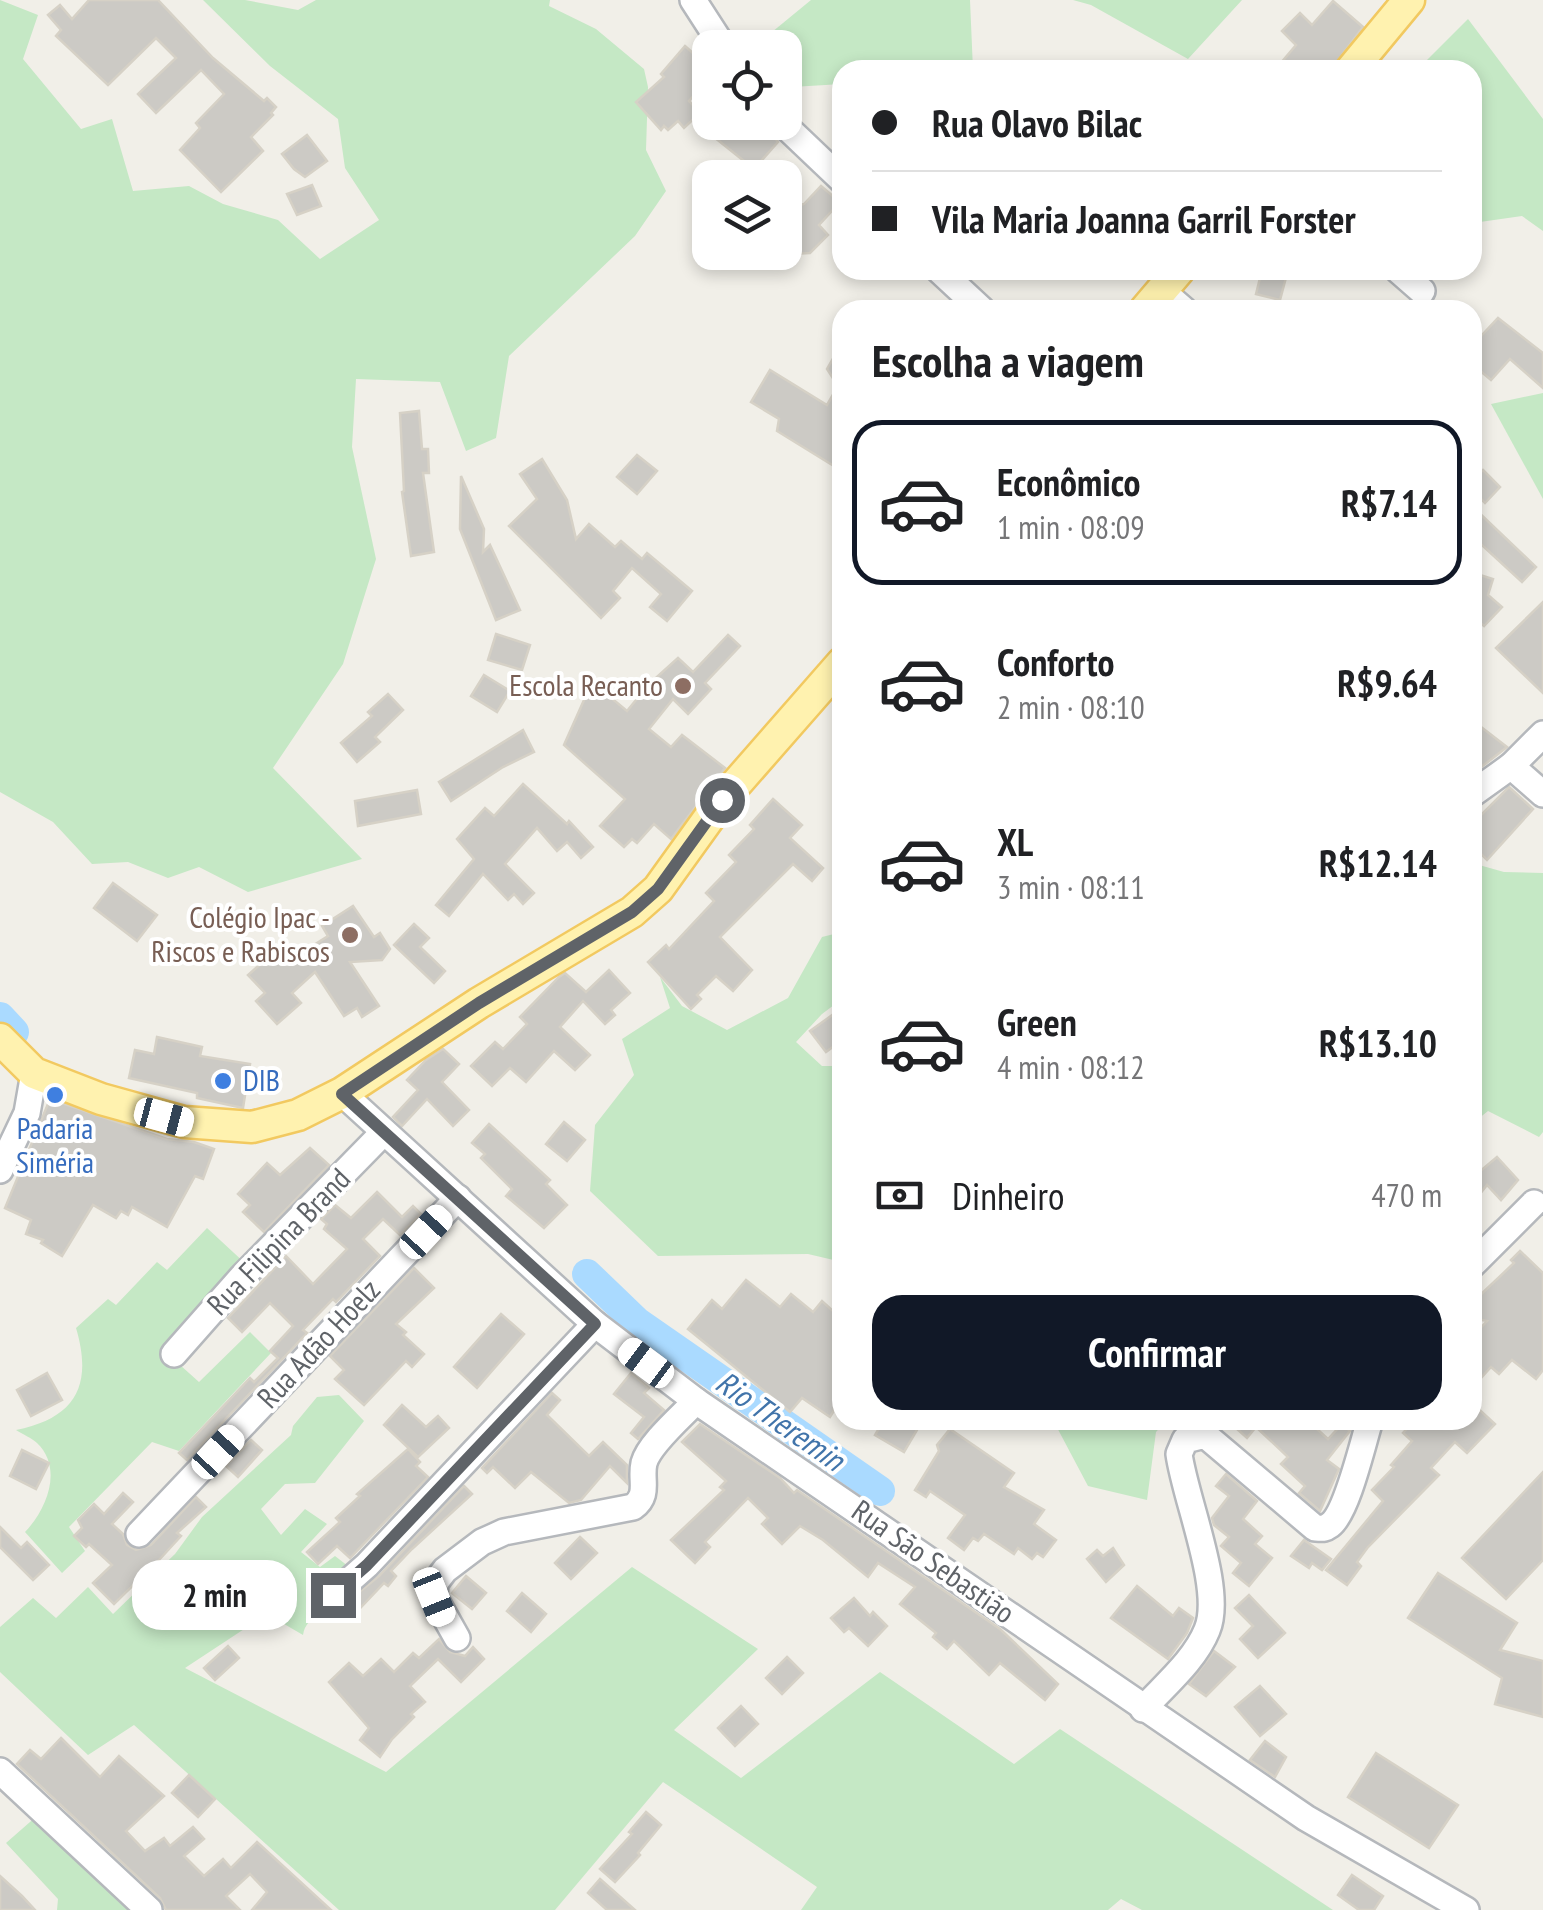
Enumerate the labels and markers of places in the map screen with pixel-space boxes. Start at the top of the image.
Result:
place label: Escola Recanto [509,665,663,704]
marker: Escola Recanto [672,675,694,697]
place label: Colégio Ipac - Riscos e Rabiscos [151,897,330,970]
marker: Colégio Ipac - Riscos e Rabiscos [339,924,361,946]
place label: DIB [243,1060,280,1099]
marker: DIB [212,1070,234,1092]
marker: Padaria Siméria [44,1084,66,1106]
place label: Padaria Siméria [16,1108,94,1181]

